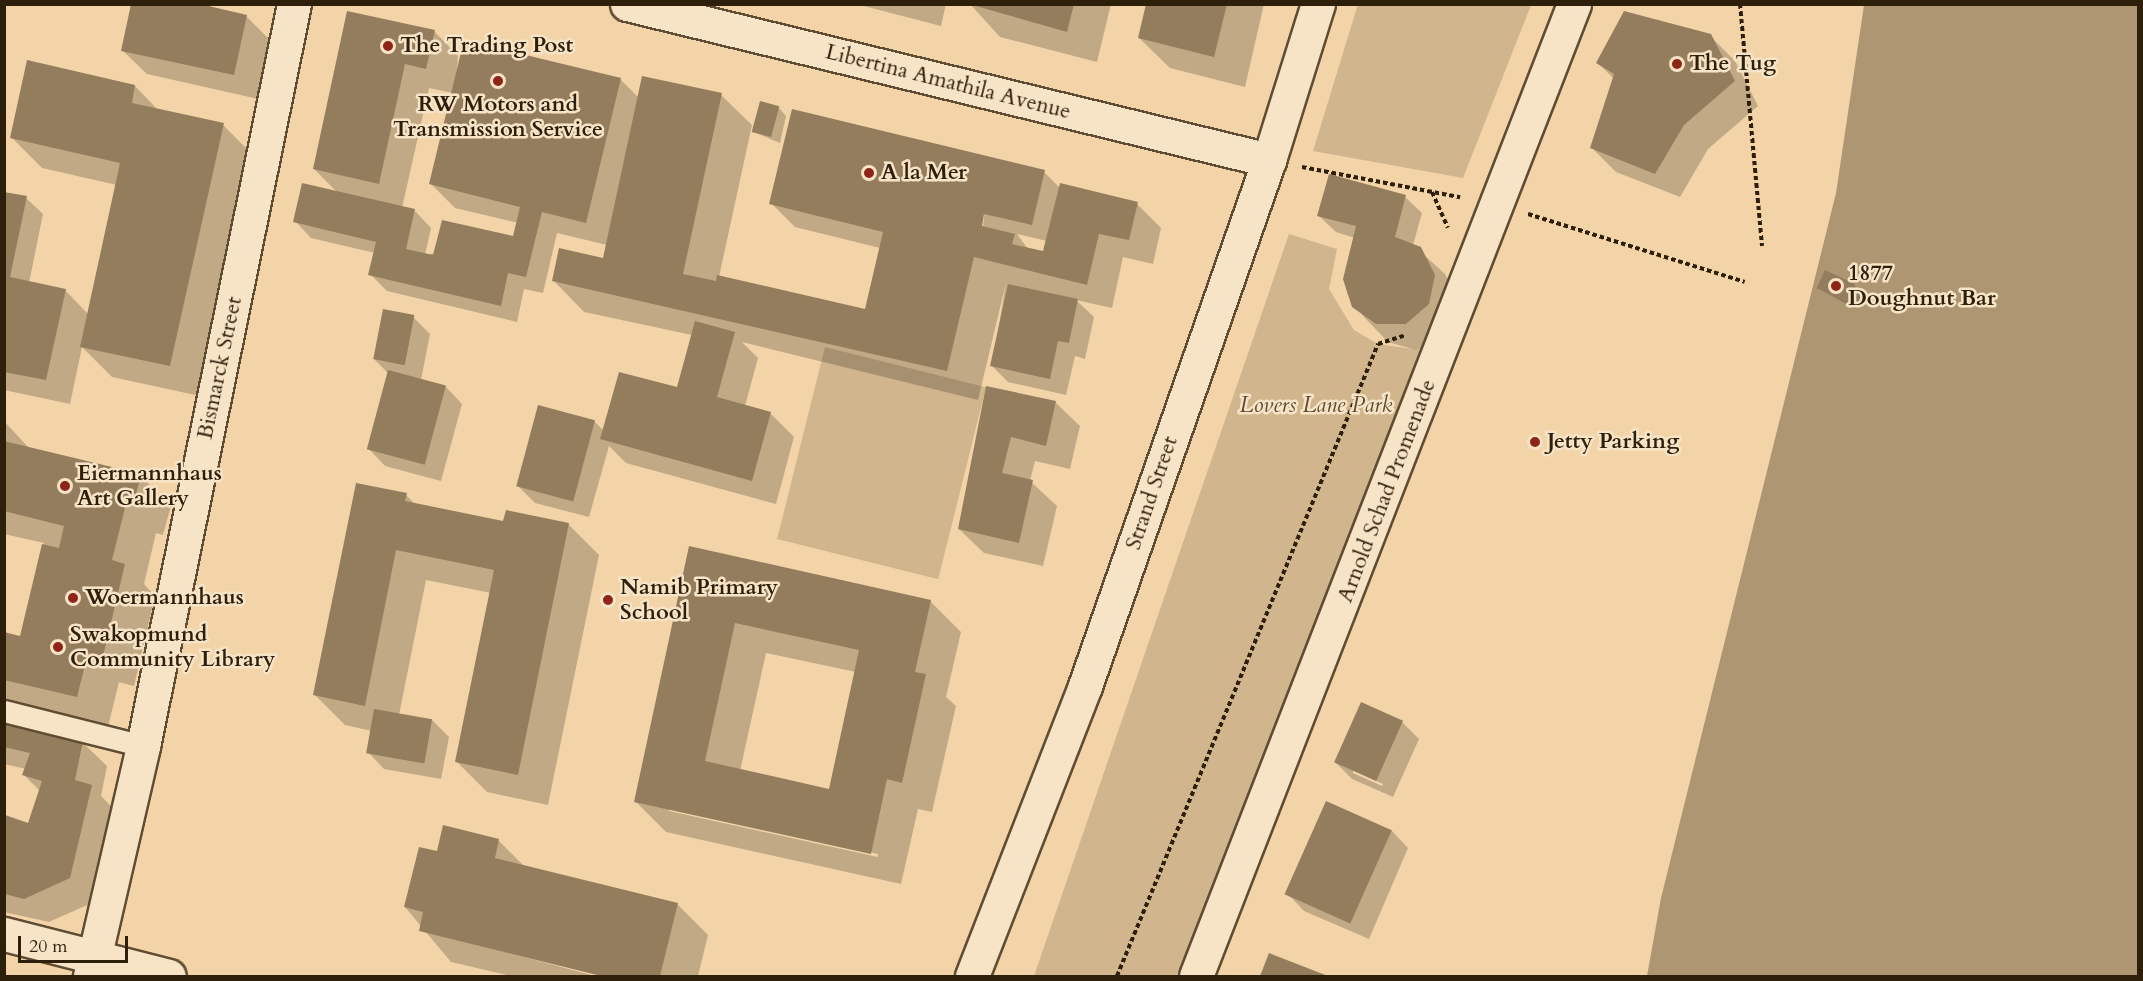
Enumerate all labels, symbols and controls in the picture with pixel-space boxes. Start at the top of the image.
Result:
place label: The Trading Post [400,33,573,59]
marker: The Trading Post [381,39,395,53]
street label: Libertina Amathila Avenue [823,39,1073,125]
place label: The Tug [1689,51,1776,77]
marker: The Tug [1670,57,1684,71]
marker: RW Motors and Transmission Service [491,74,505,88]
place label: RW Motors and Transmission Service [393,91,603,142]
place label: A la Mer [881,160,967,186]
marker: A la Mer [862,166,876,180]
place label: 1877 Doughnut Bar [1848,260,1996,312]
marker: 1877 Doughnut Bar [1829,279,1843,293]
street label: Bismarck Street [192,294,248,442]
street label: Arnold Schad Promenade [1332,376,1442,606]
park label: Lovers Lane Park [1239,393,1393,419]
place label: Jetty Parking [1547,429,1679,455]
street label: Strand Street [1120,433,1184,553]
marker: Jetty Parking [1528,435,1542,449]
place label: Eiermannhaus Art Gallery [77,460,222,512]
marker: Eiermannhaus Art Gallery [58,479,72,493]
place label: Namib Primary School [620,574,778,626]
place label: Woermannhaus [85,585,244,611]
marker: Woermannhaus [66,591,80,605]
marker: Namib Primary School [601,593,615,607]
place label: Swakopmund Community Library [70,621,275,672]
marker: Swakopmund Community Library [51,640,65,654]
scale bar [21,924,130,962]
text: 20 m [29,934,68,959]

